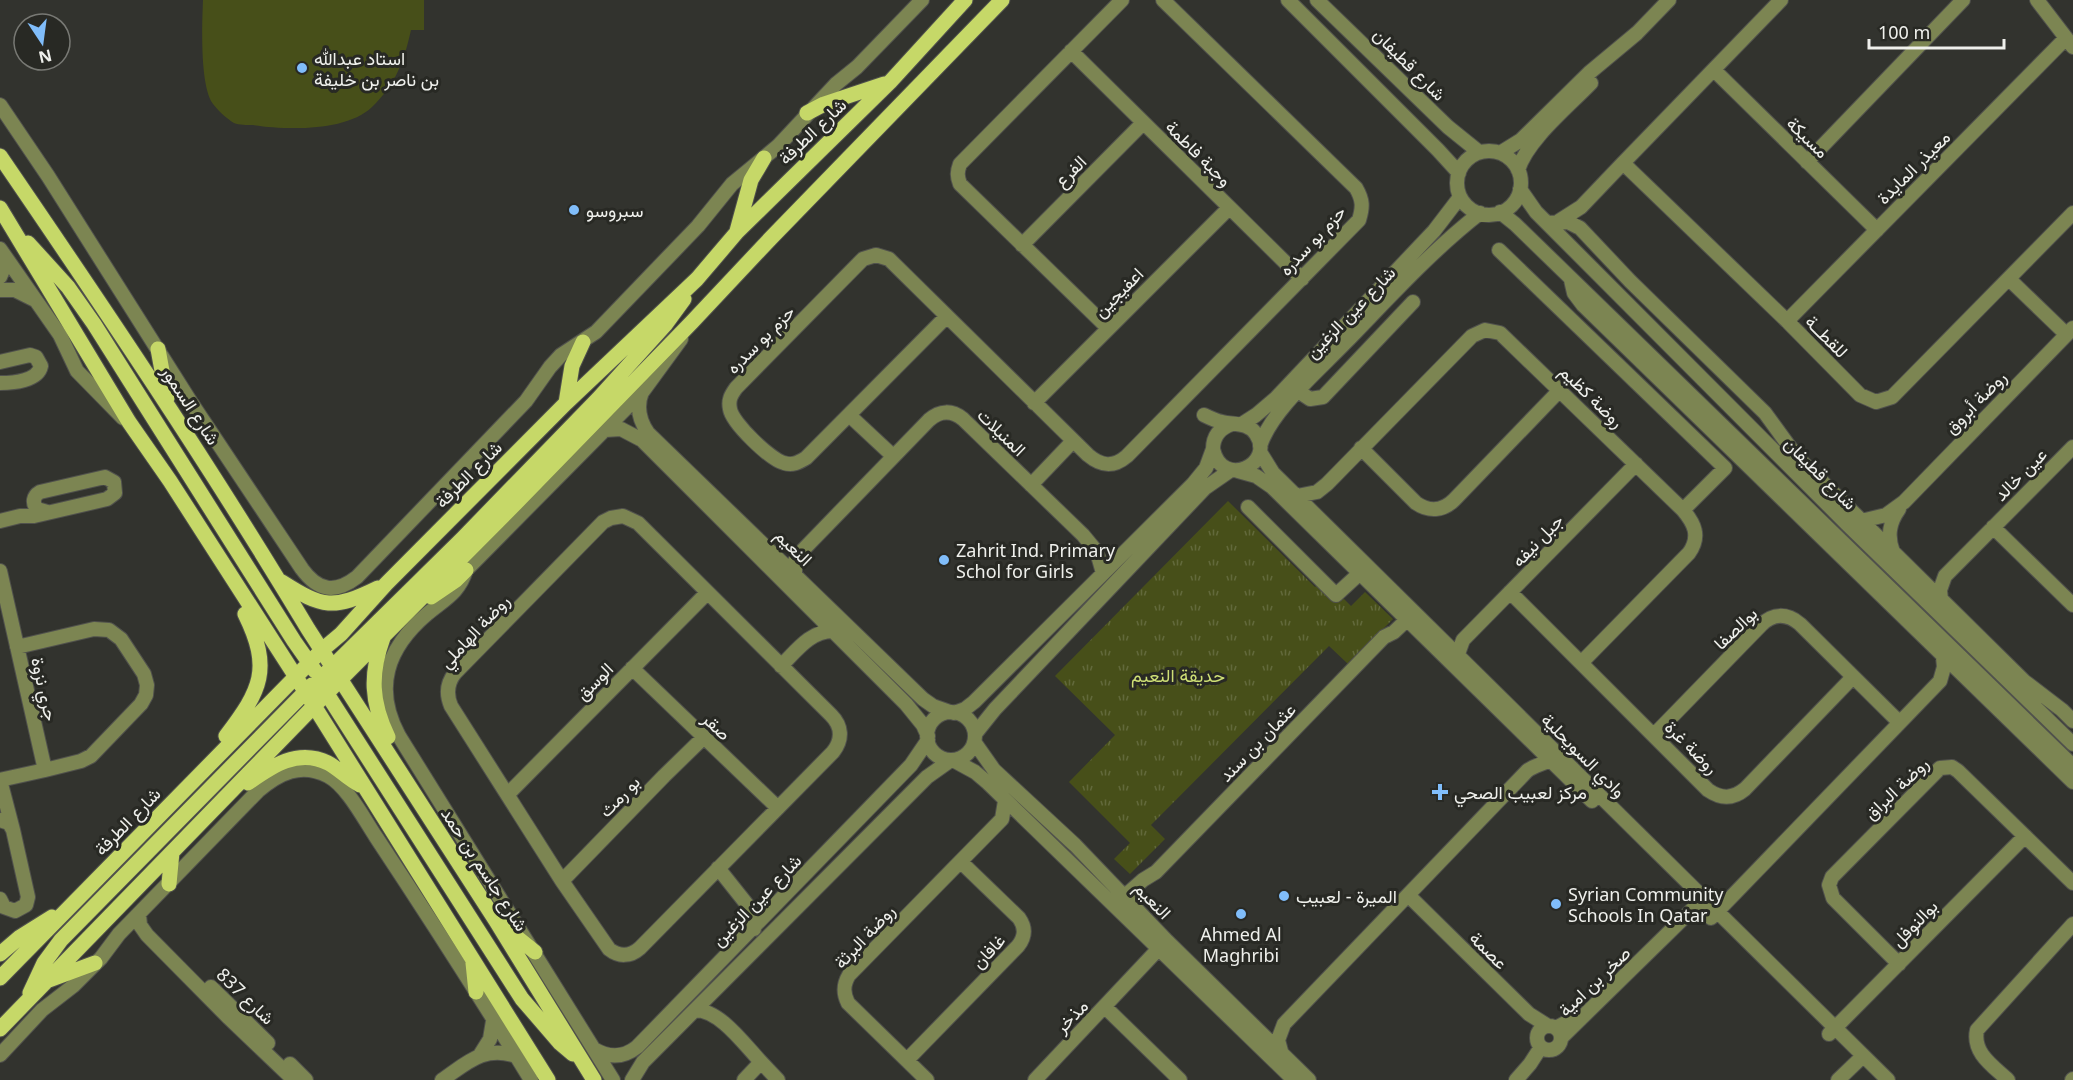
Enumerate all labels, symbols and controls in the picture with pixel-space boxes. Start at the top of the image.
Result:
north arrow [12,12,72,72]
scale bar [1869,12,2004,50]
text: 100 m [1878,20,1930,44]
street label: شارع قطيفان [1368,22,1452,106]
text: N [37,44,54,69]
place label: استاد عبدالله بن ناصر بن خليفة [314,46,439,91]
marker: استاد عبدالله بن ناصر بن خليفة [295,61,309,75]
street label: شارع الطرفة [773,93,852,170]
street label: مسيكة [1782,111,1834,163]
street label: وجبة فاطمة [1161,115,1237,191]
street label: معيذر المايدة [1871,125,1955,209]
street label: الفرع [1049,150,1092,193]
place label: سبروسو [586,198,643,222]
street label: حزم بو سدره [1273,200,1351,281]
marker: سبروسو [567,203,581,217]
street label: شارع عين الزغين [1300,261,1401,364]
street label: اعفيجين [1088,262,1148,322]
street label: حزم بو سدره [720,299,800,379]
street label: للقطــة [1800,309,1854,363]
street label: روضة كظيم [1554,359,1629,434]
street label: شارع السمور [155,360,226,450]
street label: روضة أبروق [1939,365,2011,439]
street label: المنيلات [972,403,1032,461]
street label: شارع قطيفان [1779,431,1863,515]
street label: شارع الطرفة [429,435,507,513]
street label: عين خالد [1988,442,2052,506]
street label: جبل نيفه [1506,508,1568,572]
street label: النعيم [769,523,818,572]
place label: Zahrit Ind. Primary Schol for Girls [956,538,1116,583]
marker: Zahrit Ind. Primary Schol for Girls [937,553,951,567]
street label: روضة الهاملي [434,589,517,676]
street label: بوالصفا [1708,601,1762,655]
street label: جري نزوة [22,655,64,724]
street label: الوسق [570,657,618,705]
park label: حديقة النعيم [1131,663,1225,688]
street label: عثمان بن سند [1213,698,1301,786]
street label: صقر [697,706,736,745]
street label: وادي السويحلية [1534,708,1631,805]
street label: روضة غرة [1660,715,1724,779]
street label: روضة البراق [1859,751,1933,825]
street label: بو رمث [593,770,645,822]
place label: مركز لعبيب الصحي [1454,780,1587,808]
street label: شارع الطرفة [89,782,166,861]
marker: مركز لعبيب الصحي [1431,783,1449,801]
street label: شارع جاسم بن حمد [435,803,534,936]
street label: شارع عين الزغين [706,849,807,952]
street label: النعيم [1128,876,1177,925]
place label: Syrian Community Schools In Qatar [1568,882,1724,927]
place label: الميرة - لعبيب [1296,884,1397,908]
marker: الميرة - لعبيب [1277,889,1291,903]
street label: بوالنوفل [1886,894,1942,952]
marker: Syrian Community Schools In Qatar [1549,897,1563,911]
street label: روضة البرثة [828,899,900,973]
marker: Ahmed Al Maghribi [1234,907,1248,921]
place label: Ahmed Al Maghribi [1200,922,1282,967]
street label: عصمة [1465,926,1513,974]
street label: غافان [966,928,1010,974]
street label: صخر بن امية [1553,941,1635,1021]
street label: شارع 837 [211,962,280,1030]
street label: مذخر [1048,994,1093,1039]

